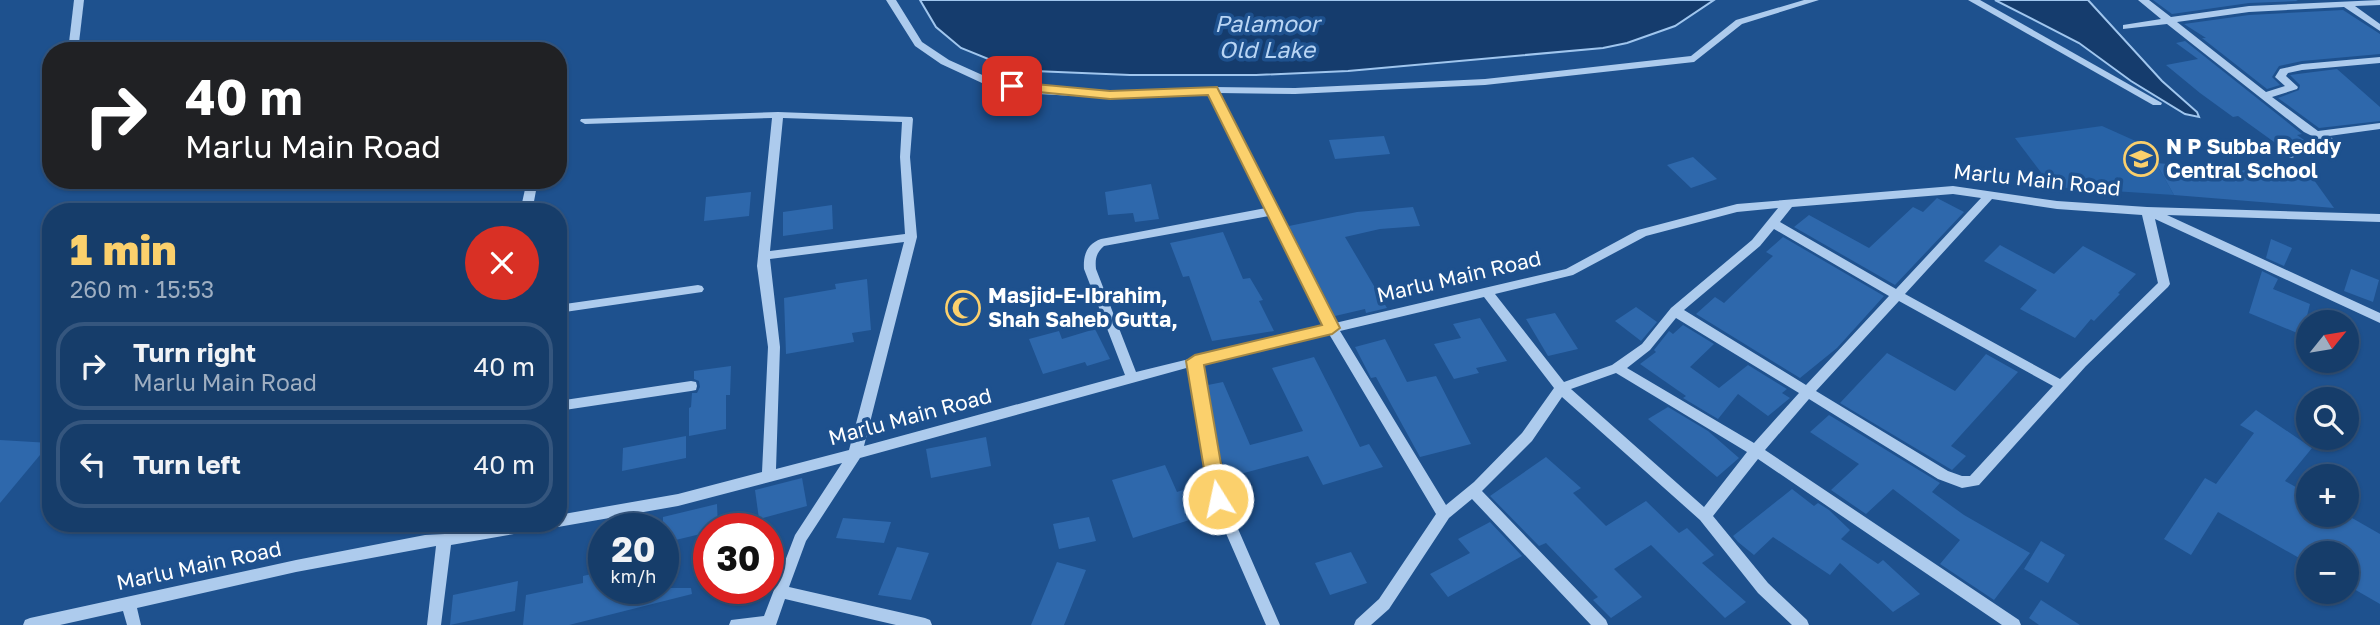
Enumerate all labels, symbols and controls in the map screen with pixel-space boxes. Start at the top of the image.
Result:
water label: Palamoor Old Lake [1214,9,1323,63]
pin [982,56,1042,116]
text: 40 m [185,67,303,126]
icon: arrive [993,67,1031,105]
icon: right [70,70,161,161]
text: Marlu Main Road [185,127,441,165]
place label: N P Subba Reddy Central School [2166,133,2342,183]
school or university icon: N P Subba Reddy Central School [2122,140,2160,178]
street label: Marlu Main Road [1952,157,2122,201]
text: 1 min [70,224,177,274]
button: close [465,226,539,300]
street label: Marlu Main Road [1374,244,1544,308]
text: 260 m · 15:53 [70,275,214,303]
place label: Masjid-E-Ibrahim, Shah Saheb Gutta, [988,282,1178,332]
mosque icon: Masjid-E-Ibrahim, Shah Saheb Gutta, [944,289,982,327]
north arrow [2296,310,2359,373]
map controls [2296,310,2359,604]
text: Turn right [133,337,256,368]
icon: right [74,347,112,385]
text: 40 m [474,351,535,382]
text: Marlu Main Road [133,368,317,396]
street label: Marlu Main Road [825,382,994,450]
button: search [2296,387,2359,450]
icon: left [74,445,112,483]
text: Turn left [133,449,241,480]
text: 40 m [474,449,535,480]
position arrow [1181,462,1255,536]
button: + [2296,464,2359,527]
speed limit sign: 30 [693,513,784,604]
text: 20 [611,528,656,570]
street label: Marlu Main Road [114,535,284,595]
button: − [2296,541,2359,604]
text: km/h [611,565,656,587]

